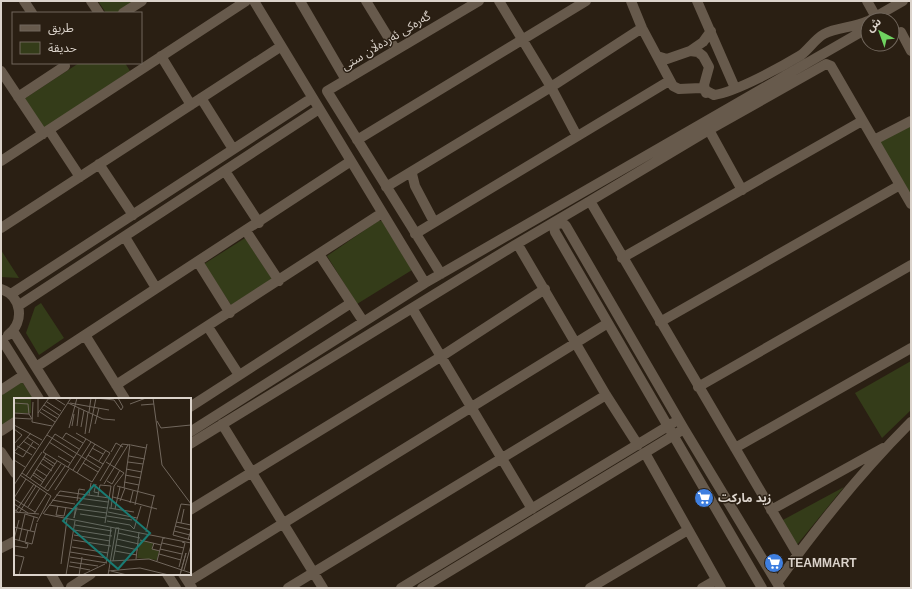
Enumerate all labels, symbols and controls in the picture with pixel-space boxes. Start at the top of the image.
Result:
street label: گەرەکی ئەردەڵان ستی [338,6,434,73]
legend [12,12,142,64]
north arrow [860,12,900,52]
text: ش [864,15,884,35]
text: طريق [48,21,74,36]
text: حديقة [48,41,77,55]
inset map [14,398,191,575]
supermarket icon: زيد ماركت [693,487,715,509]
place label: زيد ماركت [718,491,772,505]
supermarket icon: TEAMMART [763,552,785,574]
place label: TEAMMART [788,556,857,570]

